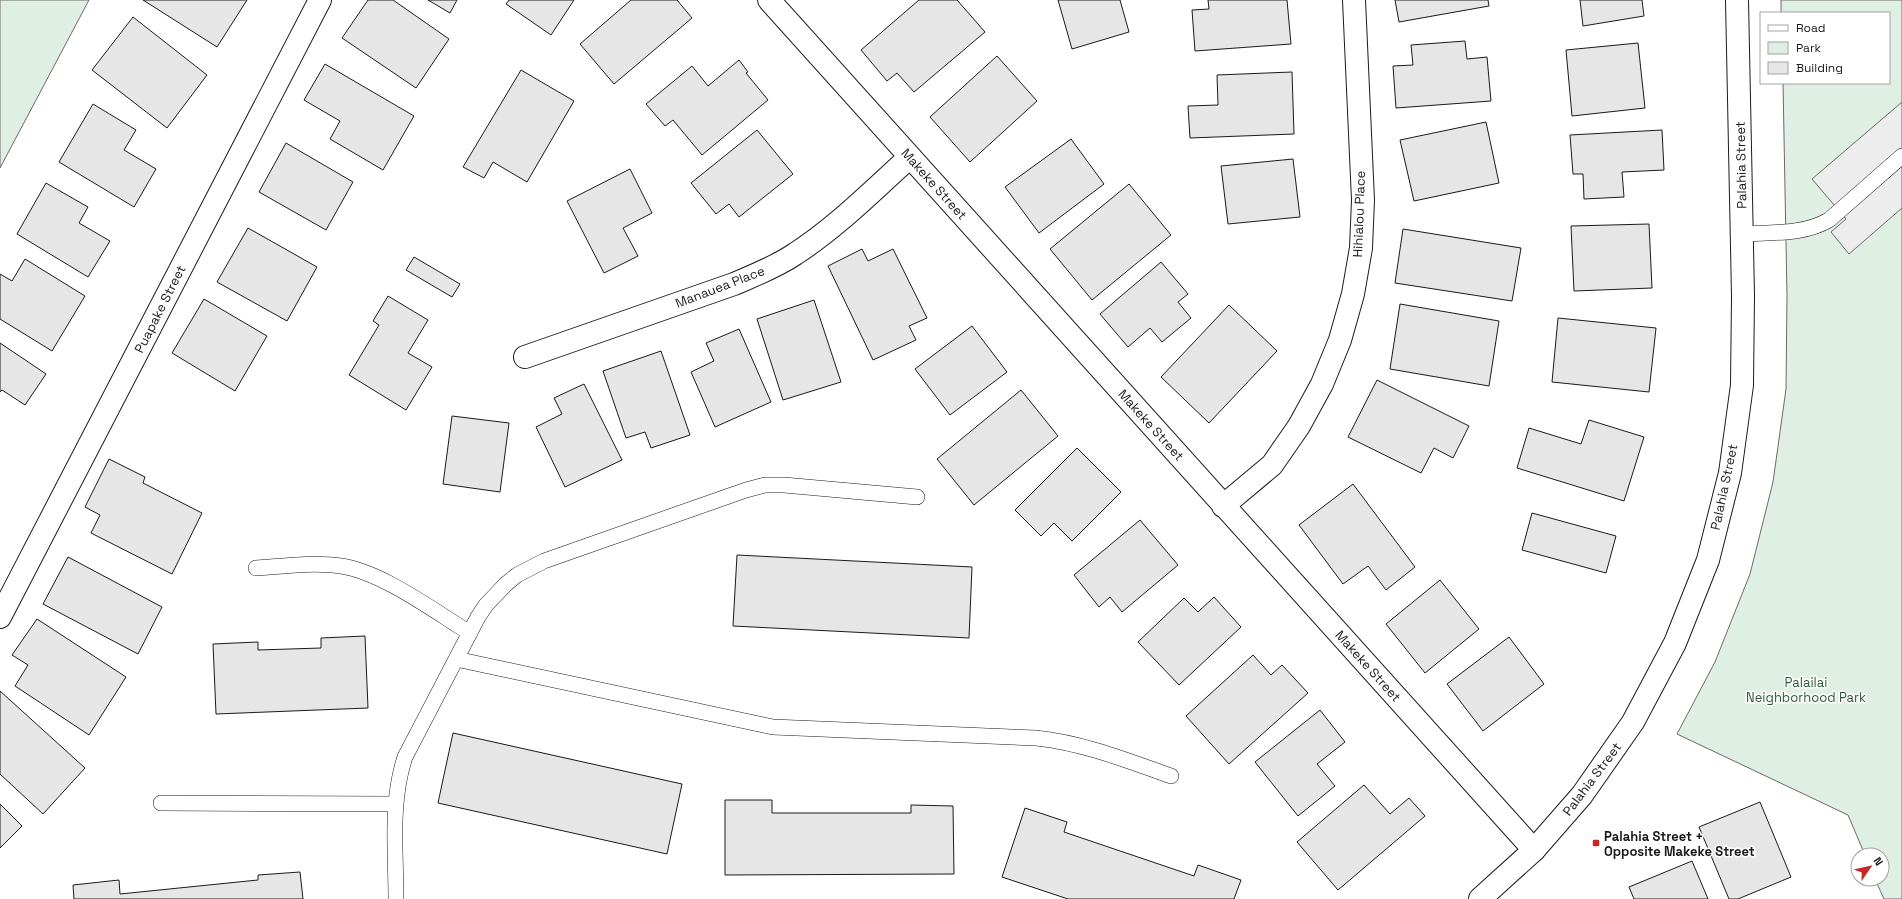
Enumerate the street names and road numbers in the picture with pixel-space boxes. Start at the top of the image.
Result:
street label: Palahia Street [1732,121,1750,209]
street label: Makeke Street [897,145,971,223]
street label: Hihialou Place [1349,170,1369,258]
street label: Puapake Street [131,262,189,356]
street label: Manauea Place [673,262,767,312]
street label: Makeke Street [1114,386,1188,464]
street label: Palahia Street [1707,442,1741,532]
street label: Makeke Street [1331,627,1405,705]
street label: Palahia Street [1559,739,1625,819]

